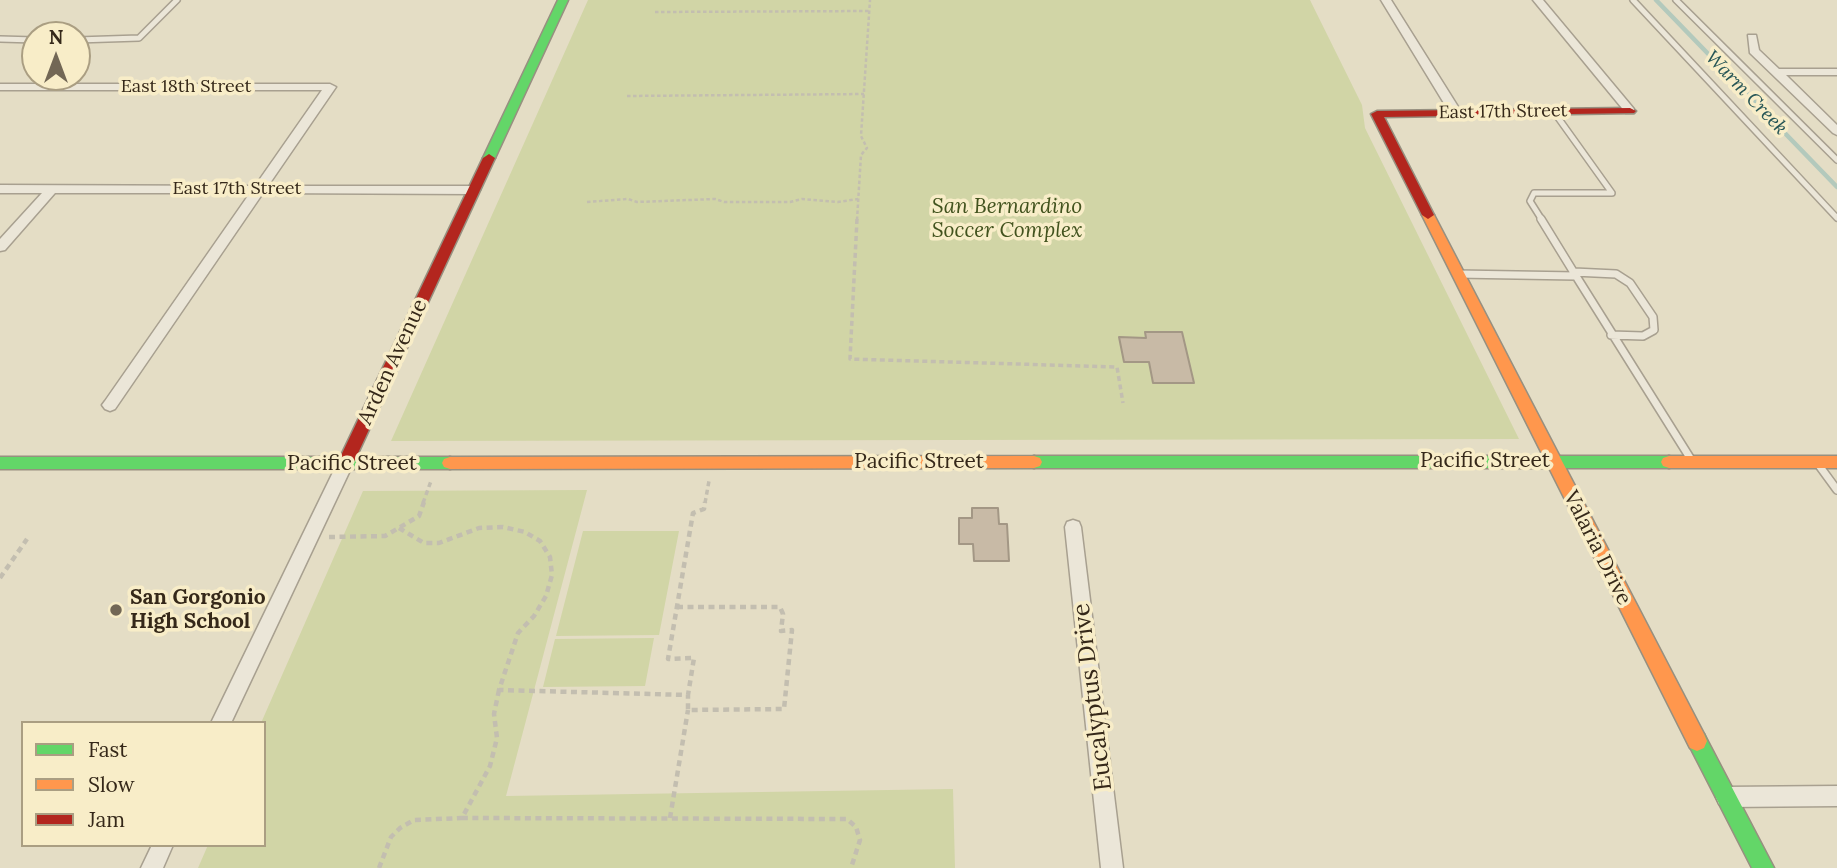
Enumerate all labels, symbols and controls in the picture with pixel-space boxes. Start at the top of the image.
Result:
north arrow [21,21,91,91]
text: N [49,25,63,49]
water label: Warm Creek [1700,46,1792,140]
street label: East 18th Street [121,76,251,98]
street label: East 17th Street [1438,100,1568,124]
street label: East 17th Street [173,178,301,200]
park label: San Bernardino Soccer Complex [932,194,1082,244]
street label: Arden Avenue [353,295,433,429]
street label: Pacific Street [1420,448,1550,474]
street label: Pacific Street [854,449,984,475]
street label: Pacific Street [287,451,417,477]
street label: Valaria Drive [1558,487,1636,609]
place label: San Gorgonio High School [130,585,266,635]
marker: San Gorgonio High School [108,602,124,618]
street label: Eucalyptus Drive [1067,602,1119,792]
legend [21,721,266,847]
text: Fast [88,736,127,763]
text: Slow [88,771,135,798]
text: Jam [88,806,125,833]

